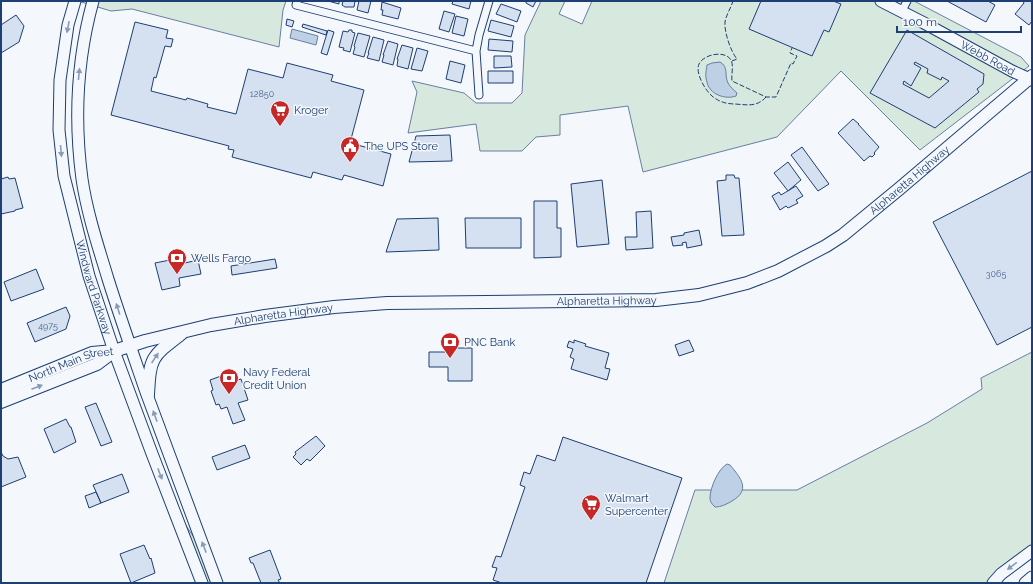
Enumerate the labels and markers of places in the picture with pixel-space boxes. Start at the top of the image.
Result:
supermarket icon: Kroger [269,99,291,127]
place label: Kroger [294,104,329,117]
public building icon: The UPS Store [339,135,361,163]
place label: The UPS Store [364,140,438,153]
bank icon: Wells Fargo [166,247,188,275]
place label: Wells Fargo [191,252,252,265]
bank icon: PNC Bank [439,331,461,359]
place label: PNC Bank [464,336,515,349]
place label: Navy Federal Credit Union [243,366,310,392]
bank icon: Navy Federal Credit Union [218,367,240,395]
place label: Walmart Supercenter [605,492,668,518]
supermarket icon: Walmart Supercenter [580,493,602,521]

